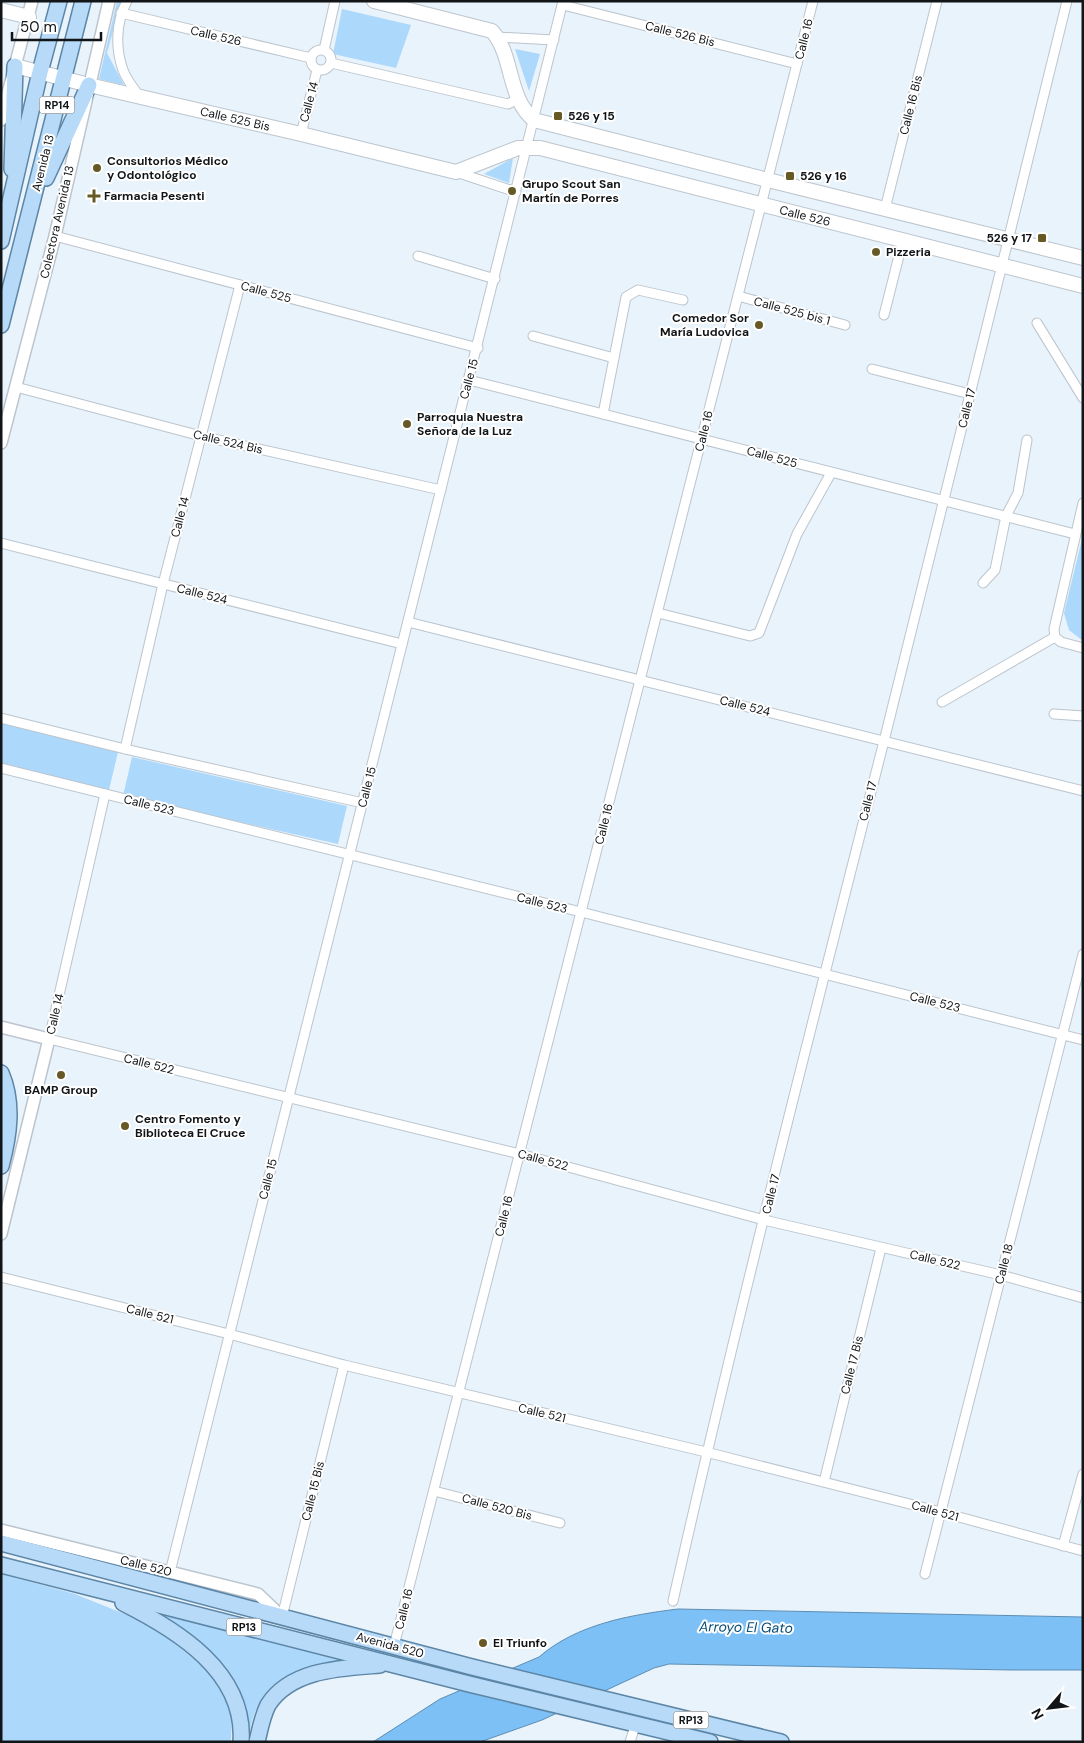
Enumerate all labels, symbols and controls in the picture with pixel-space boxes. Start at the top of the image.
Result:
scale bar [12,10,101,42]
text: 50 m [20,17,57,37]
street label: Calle 16 [791,17,817,61]
street label: Calle 526 Bis [643,18,717,50]
street label: Calle 526 [189,22,243,50]
street label: Calle 16 Bis [896,73,926,137]
street label: Calle 14 [296,80,322,124]
road number: RP14 [40,96,74,114]
street label: Calle 525 Bis [199,103,271,135]
place label: 526 y 15 [568,108,615,124]
marker: 526 y 15 [552,110,564,122]
street label: Avenida 13 [28,133,58,193]
place label: Consultorios Médico y Odontológico [107,153,228,183]
marker: Consultorios Médico y Odontológico [91,162,103,174]
street label: Colectora Avenida 13 [36,164,78,280]
place label: 526 y 16 [800,168,847,184]
marker: 526 y 16 [784,170,796,182]
place label: Grupo Scout San Martín de Porres [522,176,621,206]
marker: Grupo Scout San Martín de Porres [506,185,518,197]
place label: Farmacia Pesenti [104,188,205,204]
marker: Farmacia Pesenti [88,190,100,202]
street label: Calle 526 [778,202,832,230]
place label: 526 y 17 [986,230,1033,246]
marker: 526 y 17 [1036,232,1048,244]
place label: Pizzeria [886,244,931,260]
marker: Pizzeria [870,246,882,258]
street label: Calle 525 [239,278,293,306]
street label: Calle 525 bis 1 [752,293,832,329]
place label: Comedor Sor María Ludovica [660,310,749,340]
marker: Comedor Sor María Ludovica [753,319,765,331]
street label: Calle 15 [456,357,482,401]
street label: Calle 17 [954,386,980,430]
place label: Parroquia Nuestra Señora de la Luz [417,409,523,439]
street label: Calle 16 [691,409,717,453]
marker: Parroquia Nuestra Señora de la Luz [401,418,413,430]
street label: Calle 524 Bis [192,426,264,458]
street label: Calle 525 [745,443,799,471]
street label: Calle 14 [167,495,193,539]
street label: Calle 524 [175,580,229,608]
street label: Calle 524 [718,692,772,720]
street label: Calle 15 [354,765,380,809]
street label: Calle 17 [855,779,881,823]
street label: Calle 523 [122,791,176,819]
street label: Calle 16 [591,802,617,846]
street label: Calle 523 [515,889,569,917]
street label: Calle 523 [908,988,962,1016]
street label: Calle 14 [43,992,67,1036]
street label: Calle 522 [122,1050,176,1078]
marker: BAMP Group [55,1069,67,1081]
place label: BAMP Group [24,1082,98,1098]
place label: Centro Fomento y Biblioteca El Cruce [135,1111,245,1141]
marker: Centro Fomento y Biblioteca El Cruce [119,1120,131,1132]
street label: Calle 522 [516,1146,570,1174]
street label: Calle 15 [255,1157,281,1201]
street label: Calle 17 [758,1172,784,1216]
street label: Calle 16 [491,1194,517,1238]
street label: Calle 18 [991,1242,1017,1286]
street label: Calle 522 [908,1246,962,1274]
street label: Calle 521 [125,1300,175,1328]
street label: Calle 17 Bis [837,1334,867,1396]
street label: Calle 521 [517,1400,567,1426]
street label: Calle 15 Bis [298,1460,328,1522]
street label: Calle 520 Bis [460,1490,534,1524]
street label: Calle 521 [910,1497,960,1525]
street label: Calle 520 [119,1552,173,1580]
street label: Calle 16 [391,1587,417,1631]
water label: Arroyo El Gato [698,1617,793,1637]
road number: RP13 [226,1618,262,1635]
street label: Avenida 520 [354,1628,426,1662]
place label: El Triunfo [493,1635,547,1651]
marker: El Triunfo [477,1637,489,1649]
north arrow [1024,1683,1074,1733]
text: N [1027,1705,1048,1723]
road number: RP13 [674,1712,708,1728]

